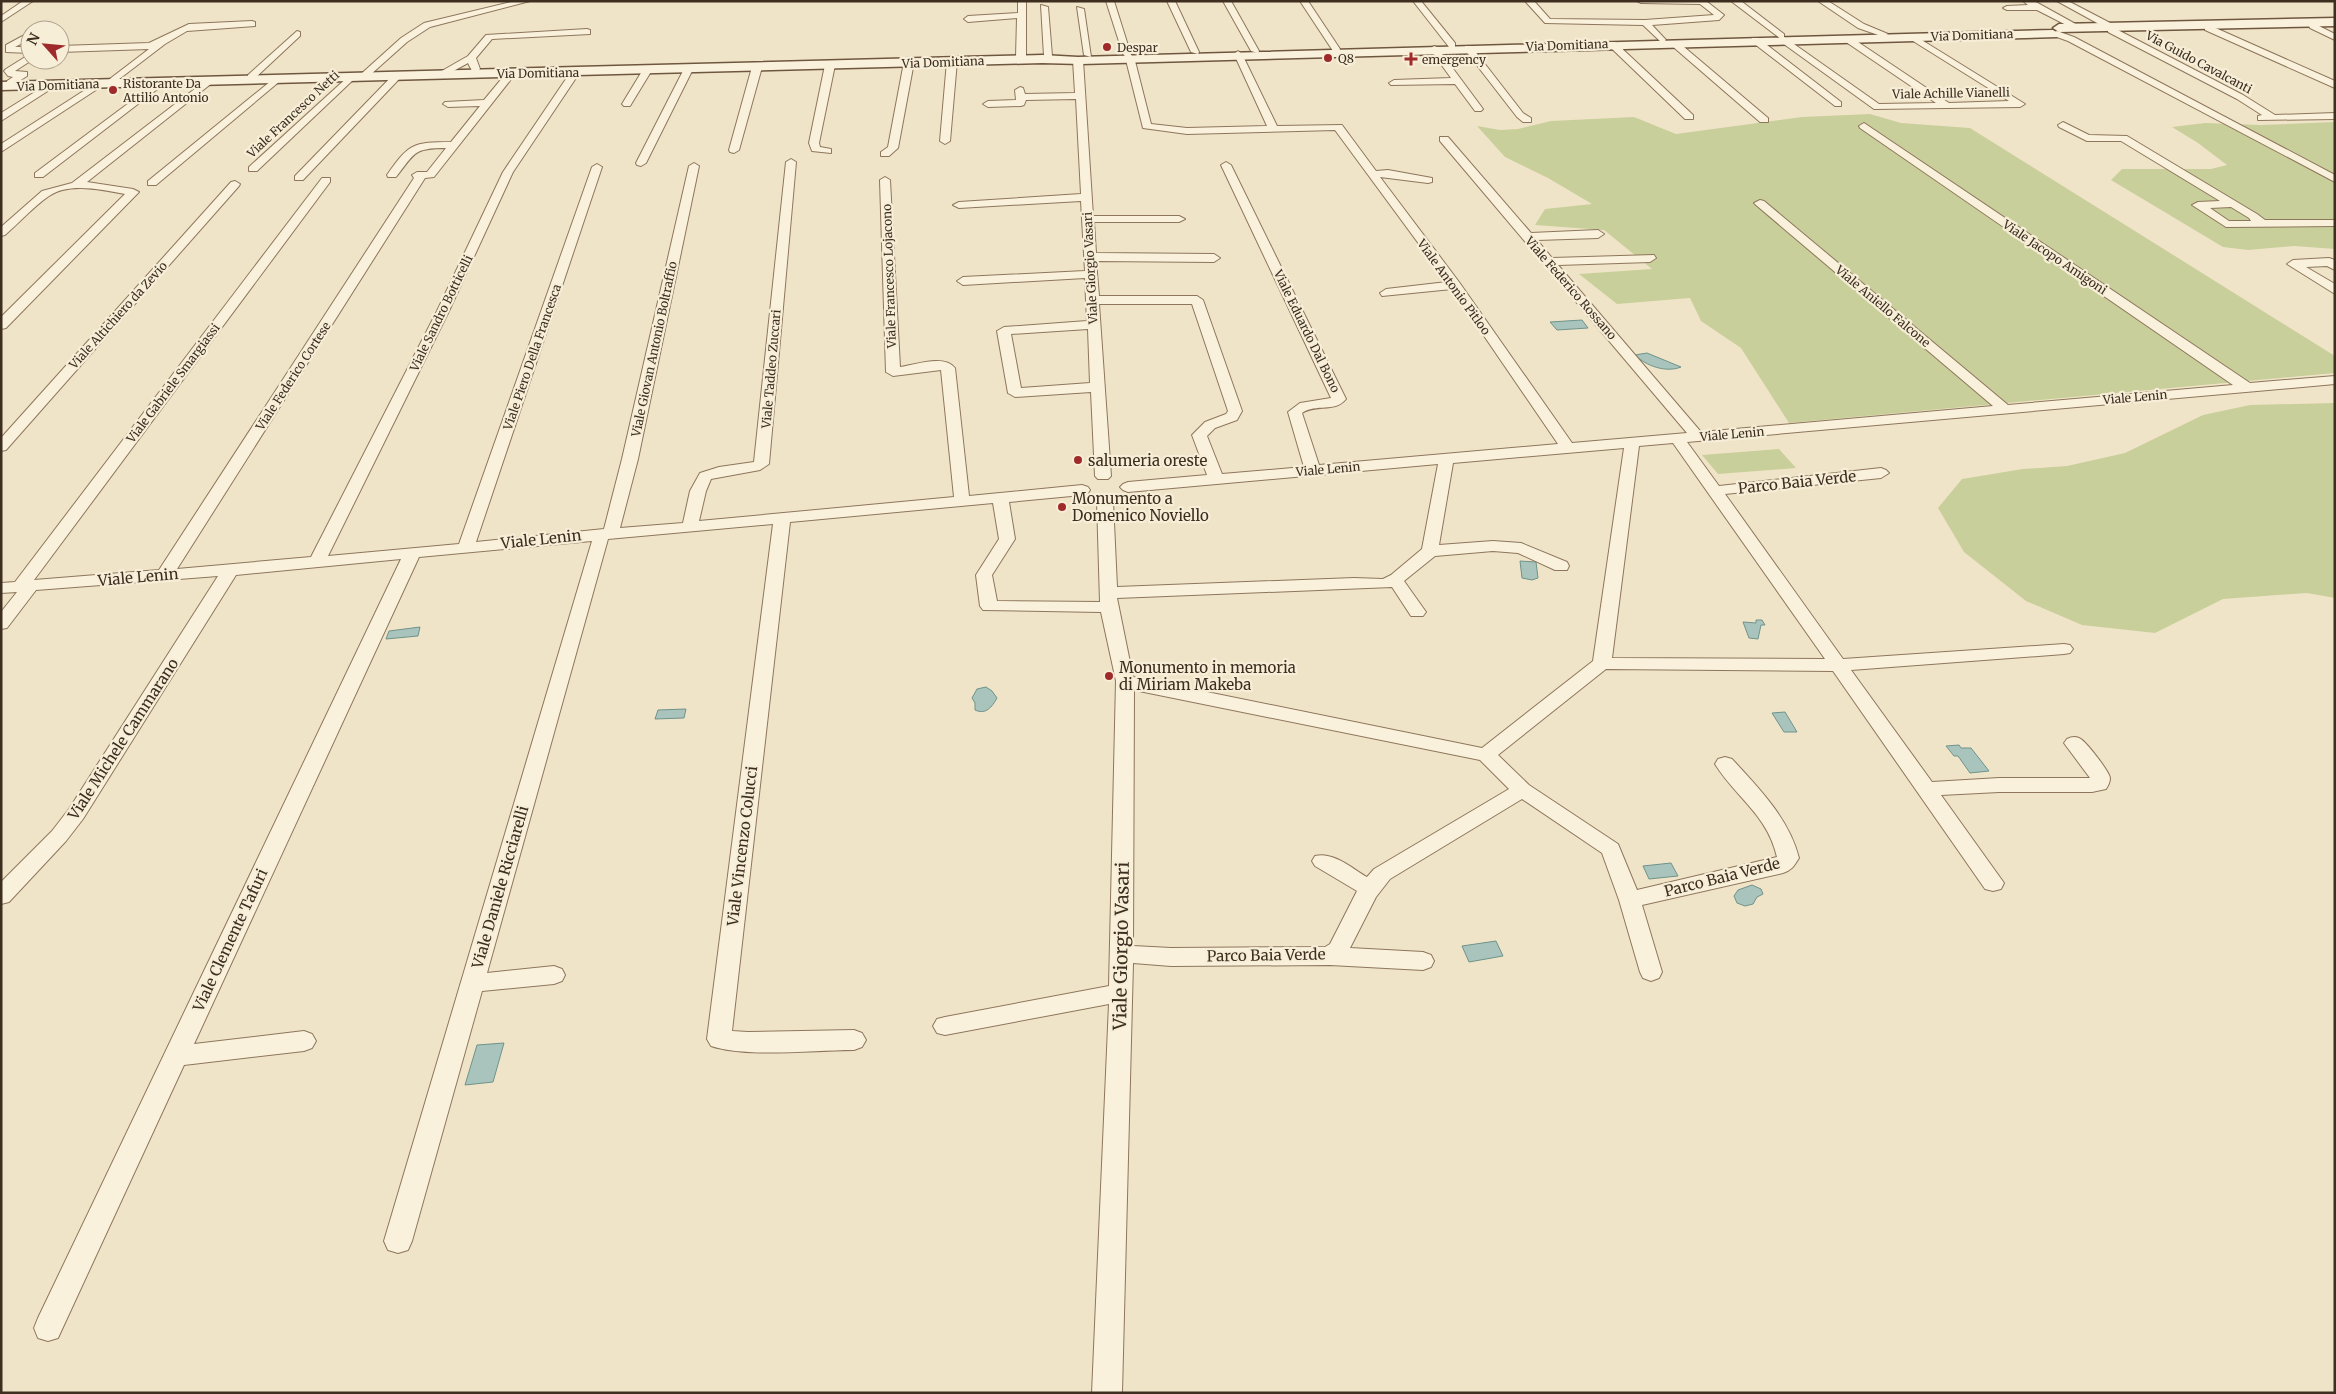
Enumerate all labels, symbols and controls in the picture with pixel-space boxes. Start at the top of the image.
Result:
north arrow [20,20,70,70]
street label: Via Domitiana [1930,26,2014,44]
street label: Via Guido Cavalcanti [2142,27,2255,96]
text: N [23,30,44,48]
street label: Via Domitiana [1525,36,1609,54]
place label: Despar [1117,40,1158,55]
marker: Despar [1101,41,1113,53]
place label: Q8 [1338,51,1354,66]
marker: Q8 [1322,52,1334,64]
marker: emergency [1404,52,1418,66]
place label: emergency [1422,52,1486,67]
street label: Via Domitiana [901,53,985,71]
street label: Via Domitiana [496,65,580,81]
street label: Viale Francesco Netti [243,67,342,161]
street label: Via Domitiana [16,76,100,94]
place label: Ristorante Da Attilio Antonio [122,76,208,105]
marker: Ristorante Da Attilio Antonio [107,84,119,96]
street label: Viale Achille Vianelli [1891,84,2010,102]
street label: Viale Francesco Lojacono [879,204,899,349]
street label: Viale Giorgio Vasari [1080,211,1100,325]
street label: Viale Jacopo Amigoni [1999,216,2110,297]
street label: Viale Federico Rossano [1522,233,1620,343]
street label: Viale Antonio Pitloo [1414,235,1494,338]
street label: Viale Sandro Botticelli [406,252,476,374]
street label: Viale Altichiero da Zevio [65,258,170,372]
street label: Viale Giovan Antonio Boltraffio [628,260,680,439]
street label: Viale Aniello Falcone [1832,261,1933,350]
street label: Viale Eduardo Dal Bono [1270,266,1343,395]
street label: Viale Piero Della Francesca [500,282,564,433]
street label: Viale Taddeo Zuccari [758,309,784,430]
street label: Viale Federico Cortese [252,319,334,434]
street label: Viale Gabriele Smargiassi [123,320,223,446]
street label: Viale Lenin [2101,387,2168,407]
street label: Viale Lenin [1698,424,1765,444]
place label: salumeria oreste [1088,451,1207,470]
marker: salumeria oreste [1072,454,1084,466]
street label: Viale Lenin [1294,459,1361,479]
street label: Parco Baia Verde [1737,466,1857,498]
place label: Monumento a Domenico Noviello [1072,489,1209,525]
marker: Monumento a Domenico Noviello [1056,501,1068,513]
street label: Viale Lenin [499,525,582,553]
street label: Viale Lenin [96,564,179,590]
street label: Viale Michele Cammarano [63,655,182,824]
place label: Monumento in memoria di Miriam Makeba [1119,658,1296,694]
marker: Monumento in memoria di Miriam Makeba [1103,670,1115,682]
street label: Viale Vincenzo Colucci [723,765,761,928]
street label: Viale Daniele Ricciarelli [467,803,532,971]
street label: Parco Baia Verde [1662,853,1782,901]
street label: Viale Giorgio Vasari [1108,861,1134,1031]
street label: Viale Clemente Tafuri [188,865,271,1015]
street label: Parco Baia Verde [1206,944,1326,966]

